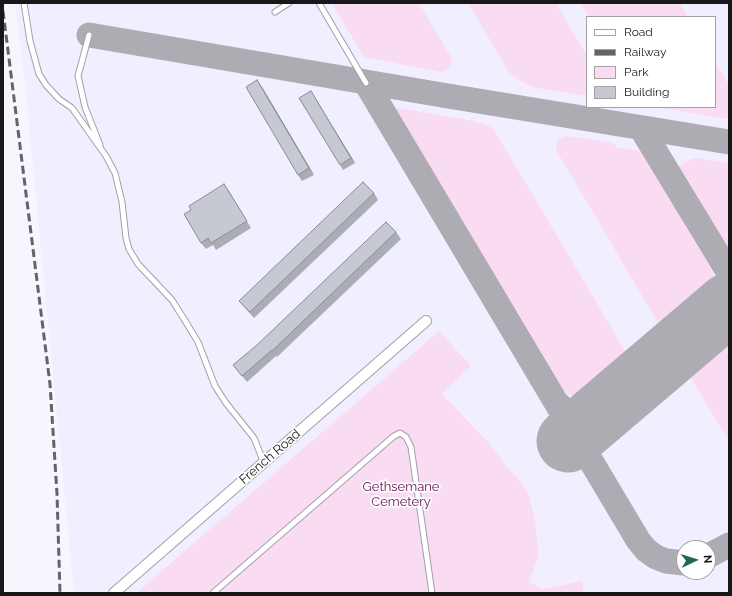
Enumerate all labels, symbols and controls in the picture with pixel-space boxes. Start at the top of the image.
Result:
legend [586,16,716,108]
text: Road [624,25,653,39]
text: Railway [624,45,666,59]
text: Park [624,65,649,79]
text: Building [624,85,670,99]
street label: French Road [236,426,304,488]
park label: Gethsemane Cemetery [363,479,439,510]
north arrow [676,540,716,580]
text: N [701,555,714,564]

